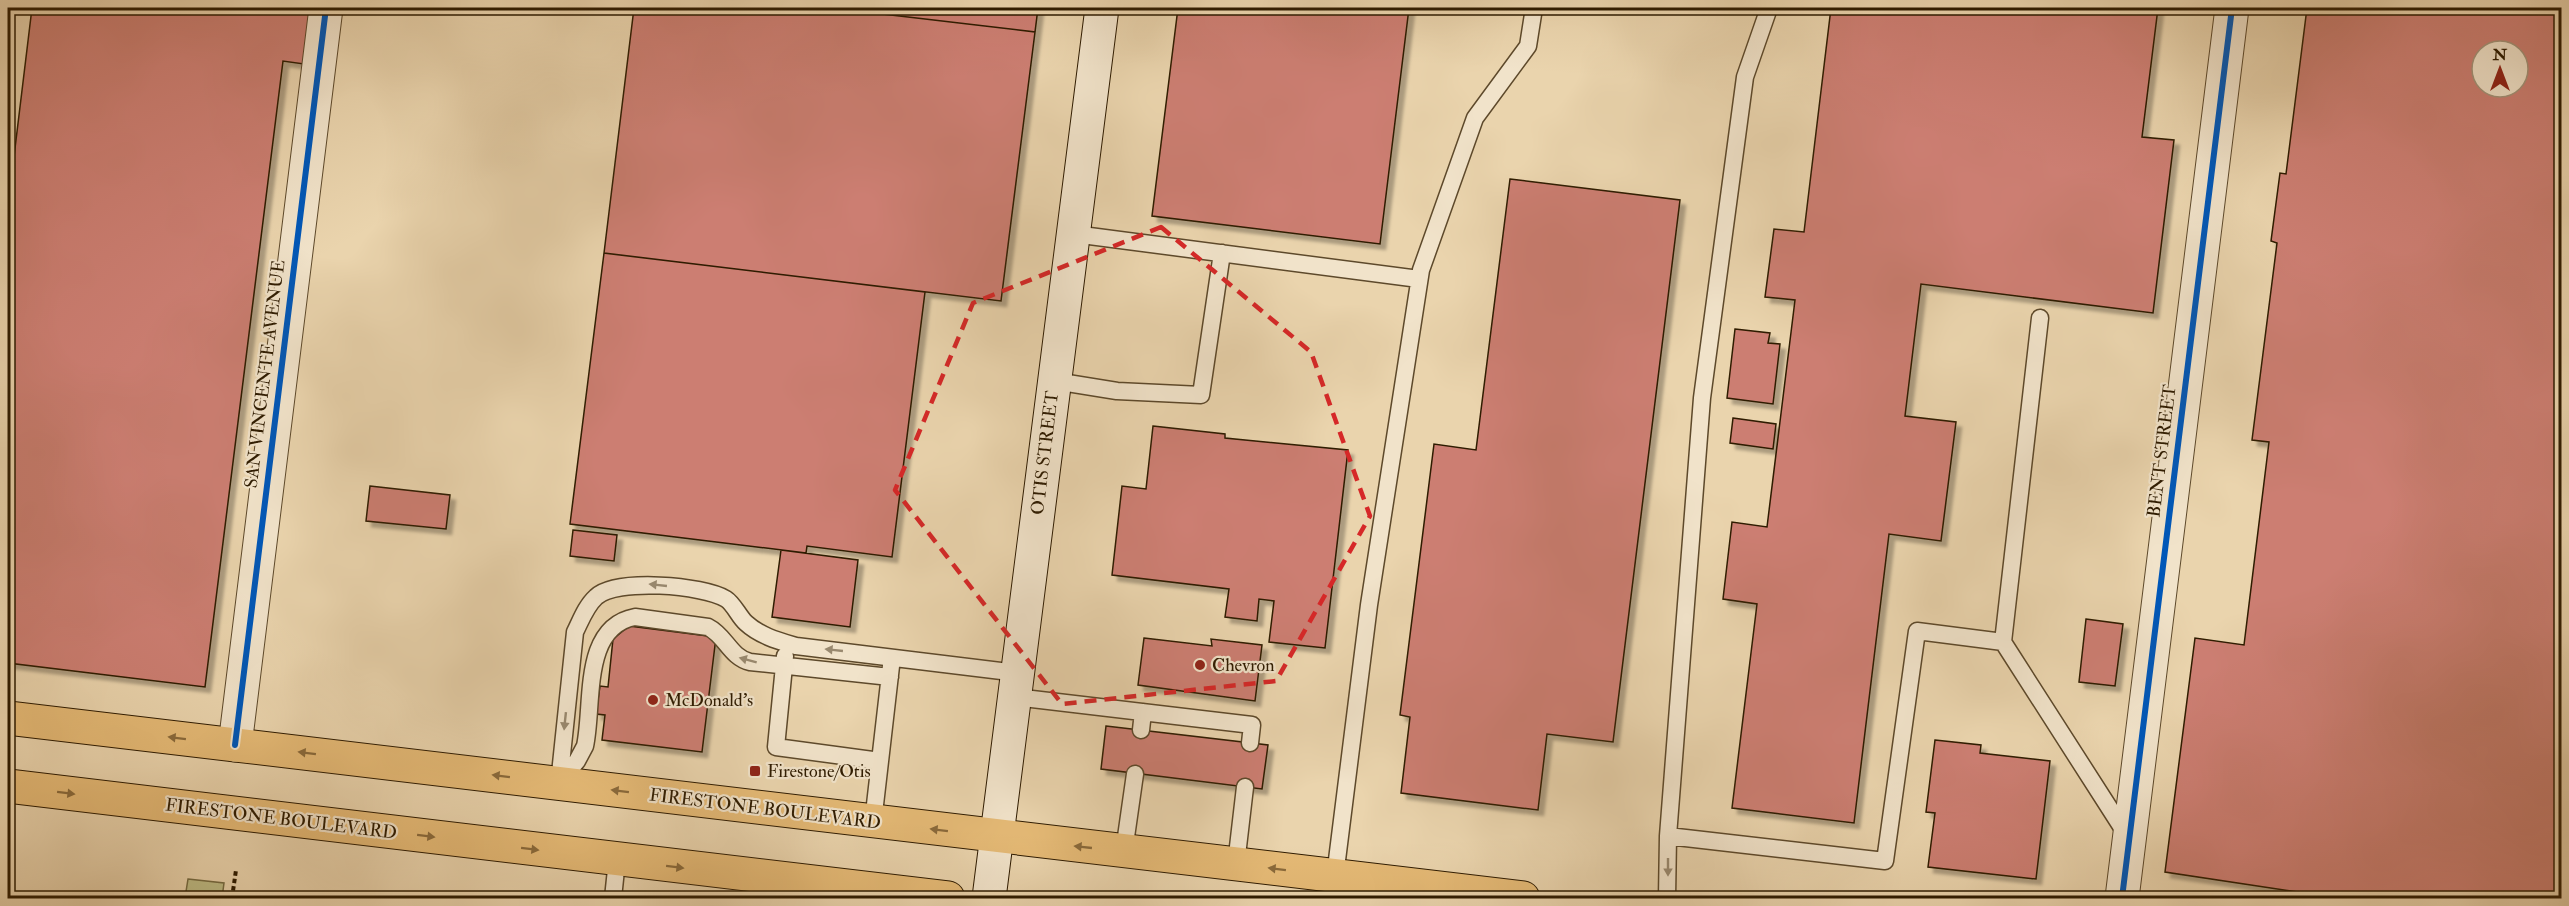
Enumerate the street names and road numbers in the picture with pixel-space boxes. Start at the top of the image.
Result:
street label: SAN VINCENTE AVENUE [240,259,290,489]
street label: BENT STREET [2142,383,2182,519]
street label: OTIS STREET [1026,389,1064,516]
street label: FIRESTONE BOULEVARD [648,783,882,835]
street label: FIRESTONE BOULEVARD [164,793,398,845]

